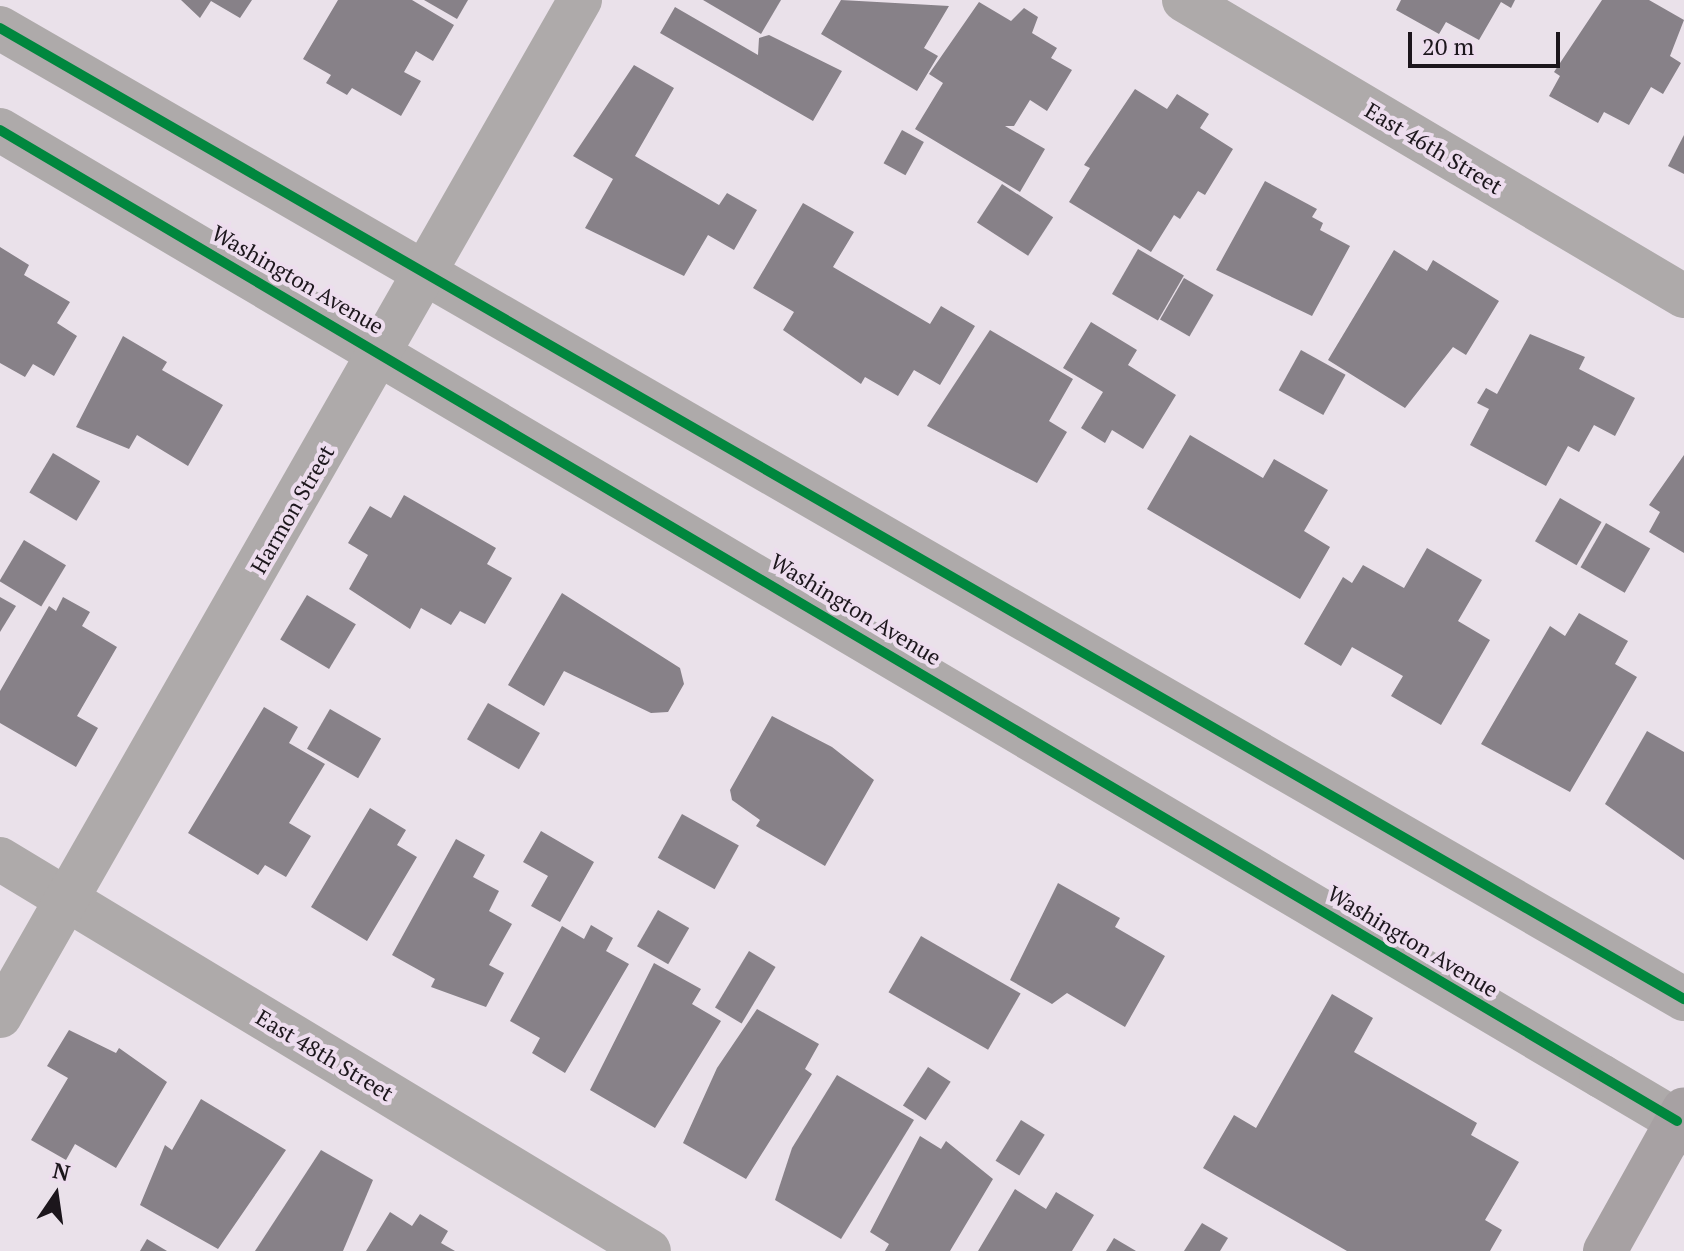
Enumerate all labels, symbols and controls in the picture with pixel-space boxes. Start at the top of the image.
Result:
scale bar [1412,16,1564,66]
text: 20 m [1422,30,1474,62]
street label: East 46th Street [1361,97,1507,199]
street label: Washington Avenue [207,219,389,339]
street label: Harmon Street [245,440,339,578]
street label: Washington Avenue [766,548,946,670]
street label: Washington Avenue [1323,880,1503,1002]
street label: East 48th Street [252,1004,398,1106]
north arrow [16,1155,96,1235]
text: N [50,1155,73,1187]

